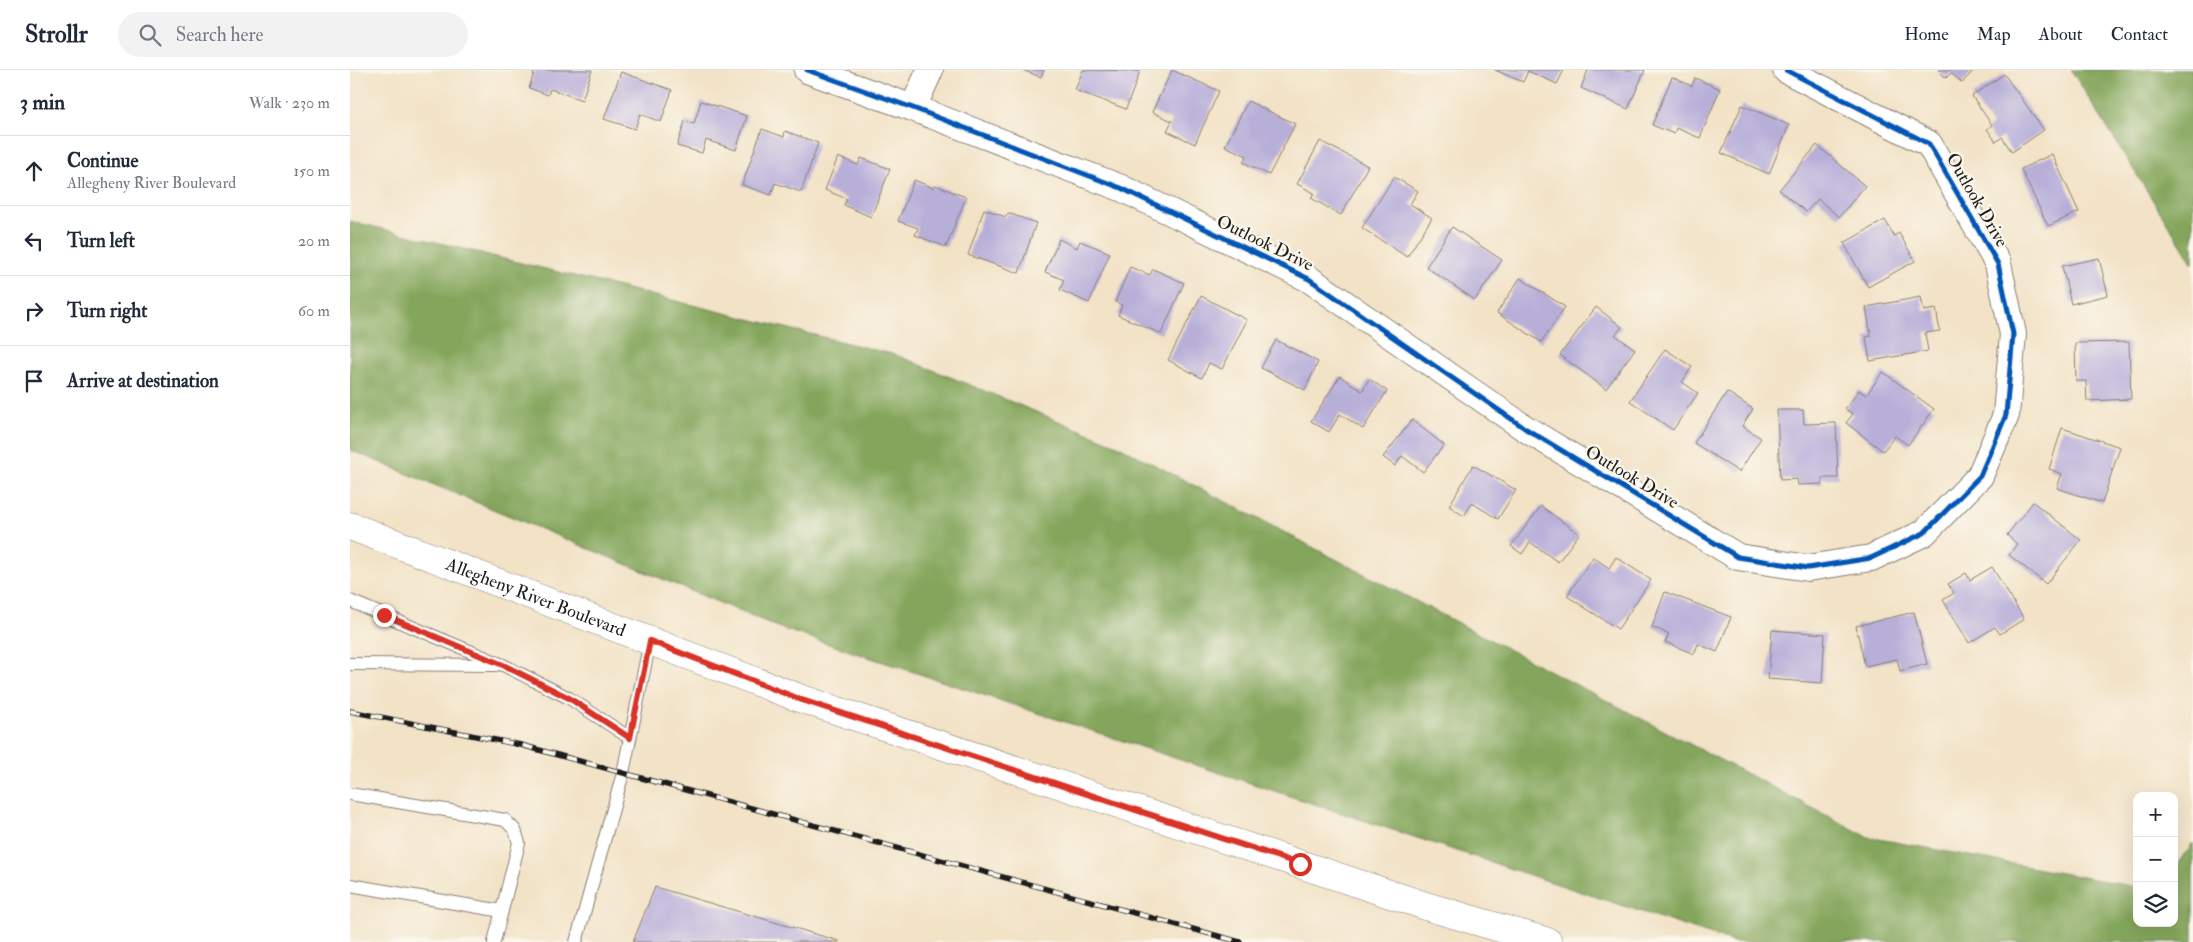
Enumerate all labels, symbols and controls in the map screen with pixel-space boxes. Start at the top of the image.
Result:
search box [118,12,468,57]
text: Strollr [25,19,88,50]
icon: search [136,21,164,49]
text: Search here [176,23,264,47]
text: Home [1904,23,1949,46]
text: Map [1977,23,2011,46]
text: About [2039,23,2083,46]
text: Contact [2111,23,2168,46]
text: 3 min [20,89,65,116]
text: Walk · 230 m [249,93,330,113]
text: Continue [67,149,138,173]
street label: Outlook Drive [1941,149,2013,252]
icon: ahead [20,157,48,185]
text: 150 m [293,161,330,181]
text: Allegheny River Boulevard [67,173,236,193]
street label: Outlook Drive [1213,210,1318,277]
icon: left [20,227,48,255]
text: Turn left [67,229,135,253]
text: 20 m [298,231,330,251]
icon: right [20,297,48,325]
text: Turn right [67,299,147,323]
text: 60 m [298,301,330,321]
icon: arrive [20,367,48,395]
text: Arrive at destination [67,369,219,393]
street label: Outlook Drive [1581,440,1683,514]
street label: Allegheny River Boulevard [442,552,629,642]
route end [373,604,396,627]
map controls [2133,792,2178,927]
button: + [2133,792,2178,837]
button: − [2133,837,2178,882]
route start [1289,853,1312,876]
button: layers [2133,882,2178,927]

